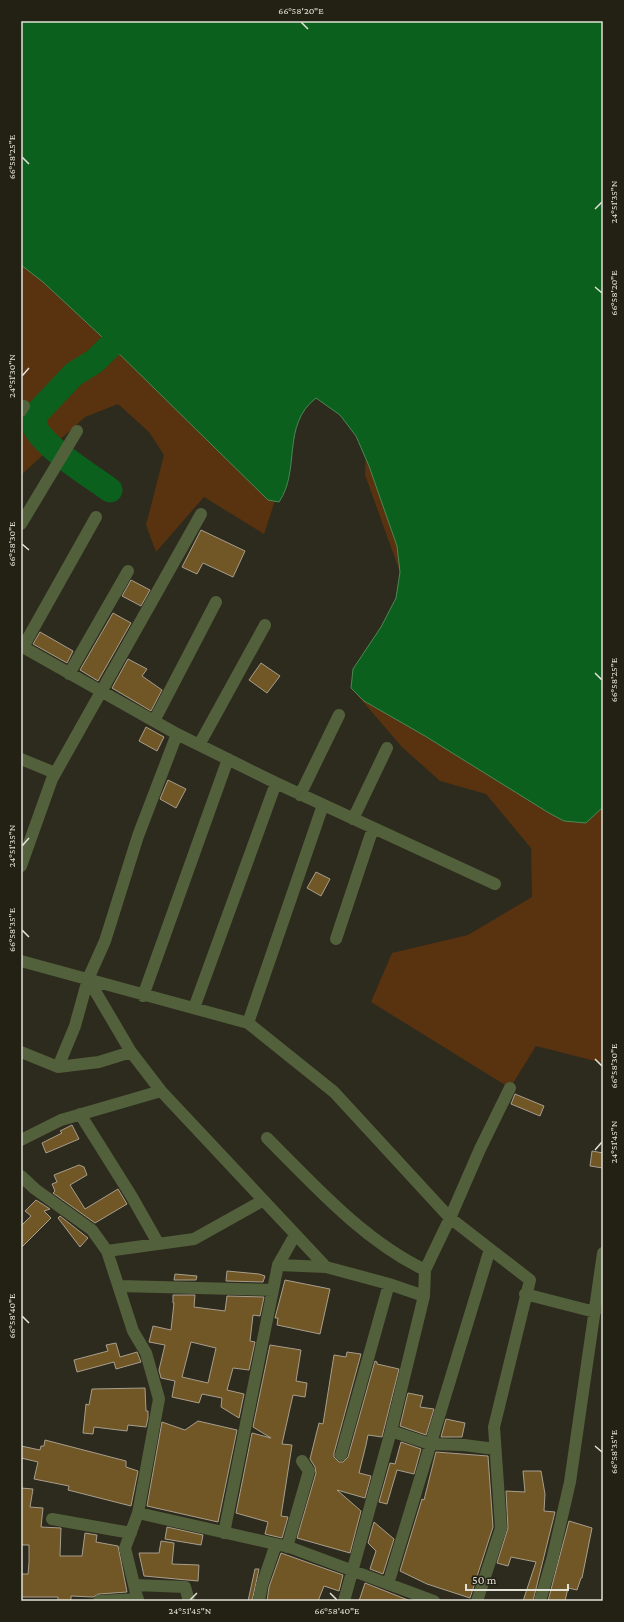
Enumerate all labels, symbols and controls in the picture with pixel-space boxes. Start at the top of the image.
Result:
text: 66°58'20"E [278,5,324,16]
text: 66°58'25"E [6,134,17,179]
text: 24°51'35"N [608,180,619,223]
text: 66°58'20"E [608,270,619,316]
text: 24°51'30"N [6,354,17,398]
text: 66°58'30"E [6,521,17,567]
text: 66°58'25"E [608,657,619,702]
text: 24°51'35"N [6,824,17,867]
text: 66°58'35"E [6,907,17,952]
text: 66°58'30"E [608,1043,619,1089]
text: 24°51'45"N [608,1120,619,1163]
text: 66°58'40"E [6,1293,17,1339]
text: 66°58'35"E [608,1429,619,1474]
scale bar [466,1566,568,1592]
text: 50 m [472,1573,497,1587]
text: 24°51'45"N [169,1605,212,1616]
text: 66°58'40"E [314,1605,360,1616]

